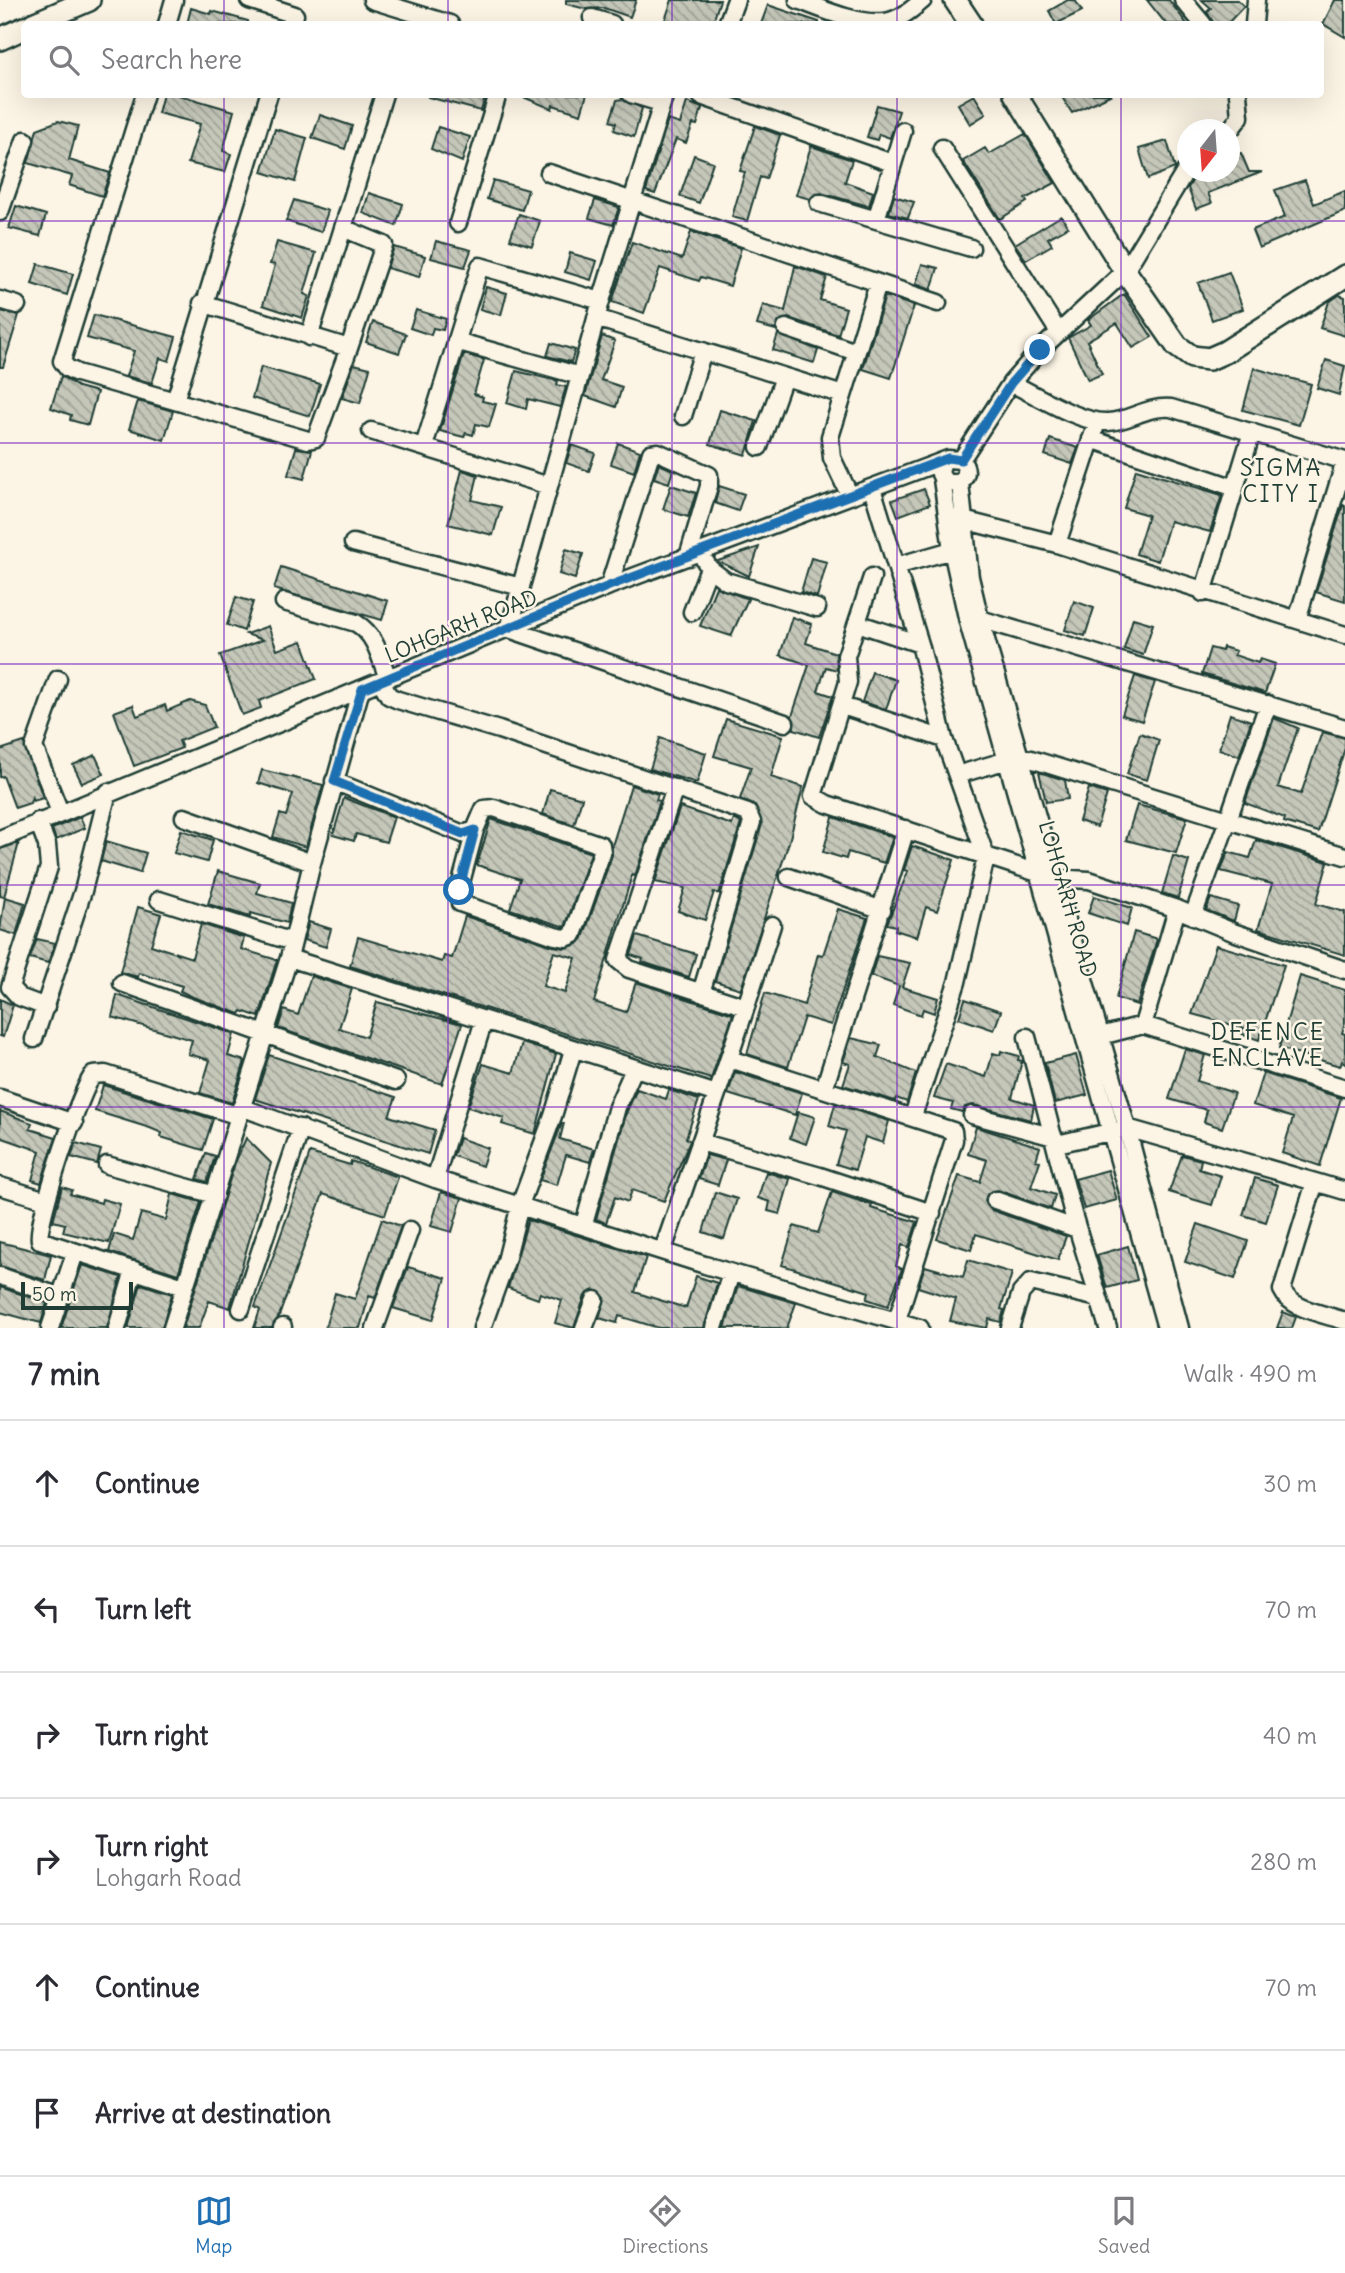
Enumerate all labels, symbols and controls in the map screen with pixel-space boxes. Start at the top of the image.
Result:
search box [21,21,1324,98]
icon: search [45,41,83,79]
text: Search here [101,43,242,76]
north arrow [1177,119,1240,182]
route end [1024,334,1055,365]
district label: SIGMA CITY I [1240,453,1322,508]
street label: LOHGARH ROAD [381,583,541,669]
street label: LOHGARH ROAD [1033,817,1103,981]
route start [443,874,474,905]
district label: DEFENCE ENCLAVE [1211,1017,1325,1072]
scale bar [21,1279,133,1311]
text: 50 m [32,1282,77,1306]
text: 7 min [28,1355,100,1393]
text: Walk · 490 m [1183,1359,1317,1388]
icon: ahead [28,1464,66,1502]
text: Continue [95,1467,200,1500]
text: 30 m [1263,1469,1317,1498]
icon: left [28,1590,66,1628]
text: Turn left [95,1593,191,1626]
text: 70 m [1265,1595,1317,1624]
icon: right [28,1716,66,1754]
text: Turn right [95,1719,208,1752]
text: 40 m [1263,1721,1317,1750]
text: Turn right [95,1830,208,1863]
icon: right [28,1842,66,1880]
text: 280 m [1250,1847,1317,1876]
text: Lohgarh Road [95,1863,241,1892]
icon: ahead [28,1968,66,2006]
text: Continue [95,1971,200,2004]
text: 70 m [1265,1973,1317,2002]
icon: arrive [28,2094,66,2132]
text: Arrive at destination [95,2097,331,2130]
tab: Map [195,2192,233,2258]
tab: Directions [623,2192,708,2258]
tab: Saved [1098,2192,1150,2258]

